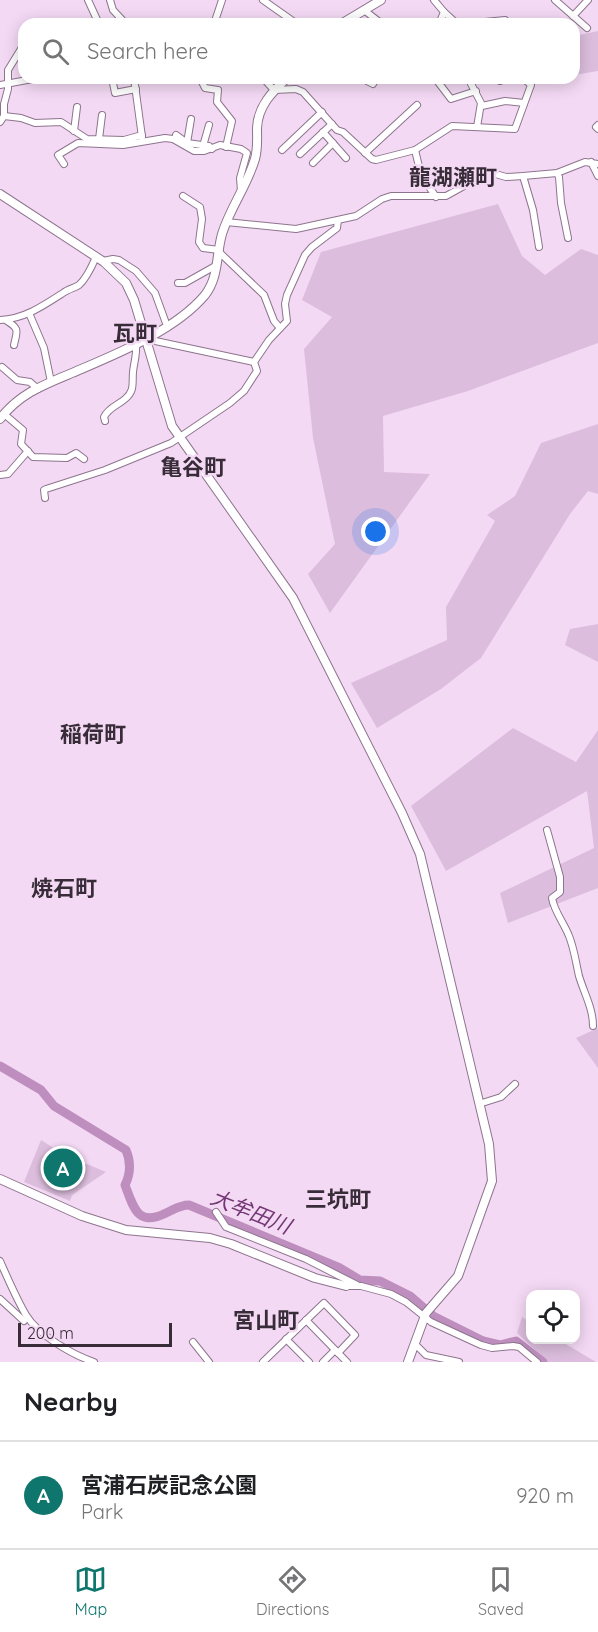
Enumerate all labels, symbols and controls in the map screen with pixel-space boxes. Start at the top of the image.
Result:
search box [18,18,580,84]
icon: search [39,35,72,68]
text: Search here [87,37,208,65]
district label: 龍湖瀬町 [409,163,497,191]
district label: 瓦町 [113,319,157,347]
district label: 亀谷町 [160,453,226,481]
your location [361,517,390,546]
district label: 稲荷町 [60,720,126,748]
district label: 焼石町 [31,874,97,902]
pin: A [44,1146,82,1190]
water label: 大牟田川 [207,1183,297,1240]
district label: 三坑町 [305,1185,371,1213]
map controls [526,1290,580,1344]
button: locate [526,1290,580,1344]
district label: 宮山町 [233,1306,299,1334]
scale bar [18,1320,172,1348]
text: 200 m [27,1323,74,1343]
text: Nearby [24,1385,118,1418]
text: 宮浦石炭記念公園 [81,1471,257,1499]
text: A [37,1483,50,1508]
text: 920 m [516,1483,574,1508]
text: Park [81,1499,123,1524]
tab: Map [74,1563,107,1619]
tab: Directions [256,1563,329,1619]
tab: Saved [478,1563,524,1619]

